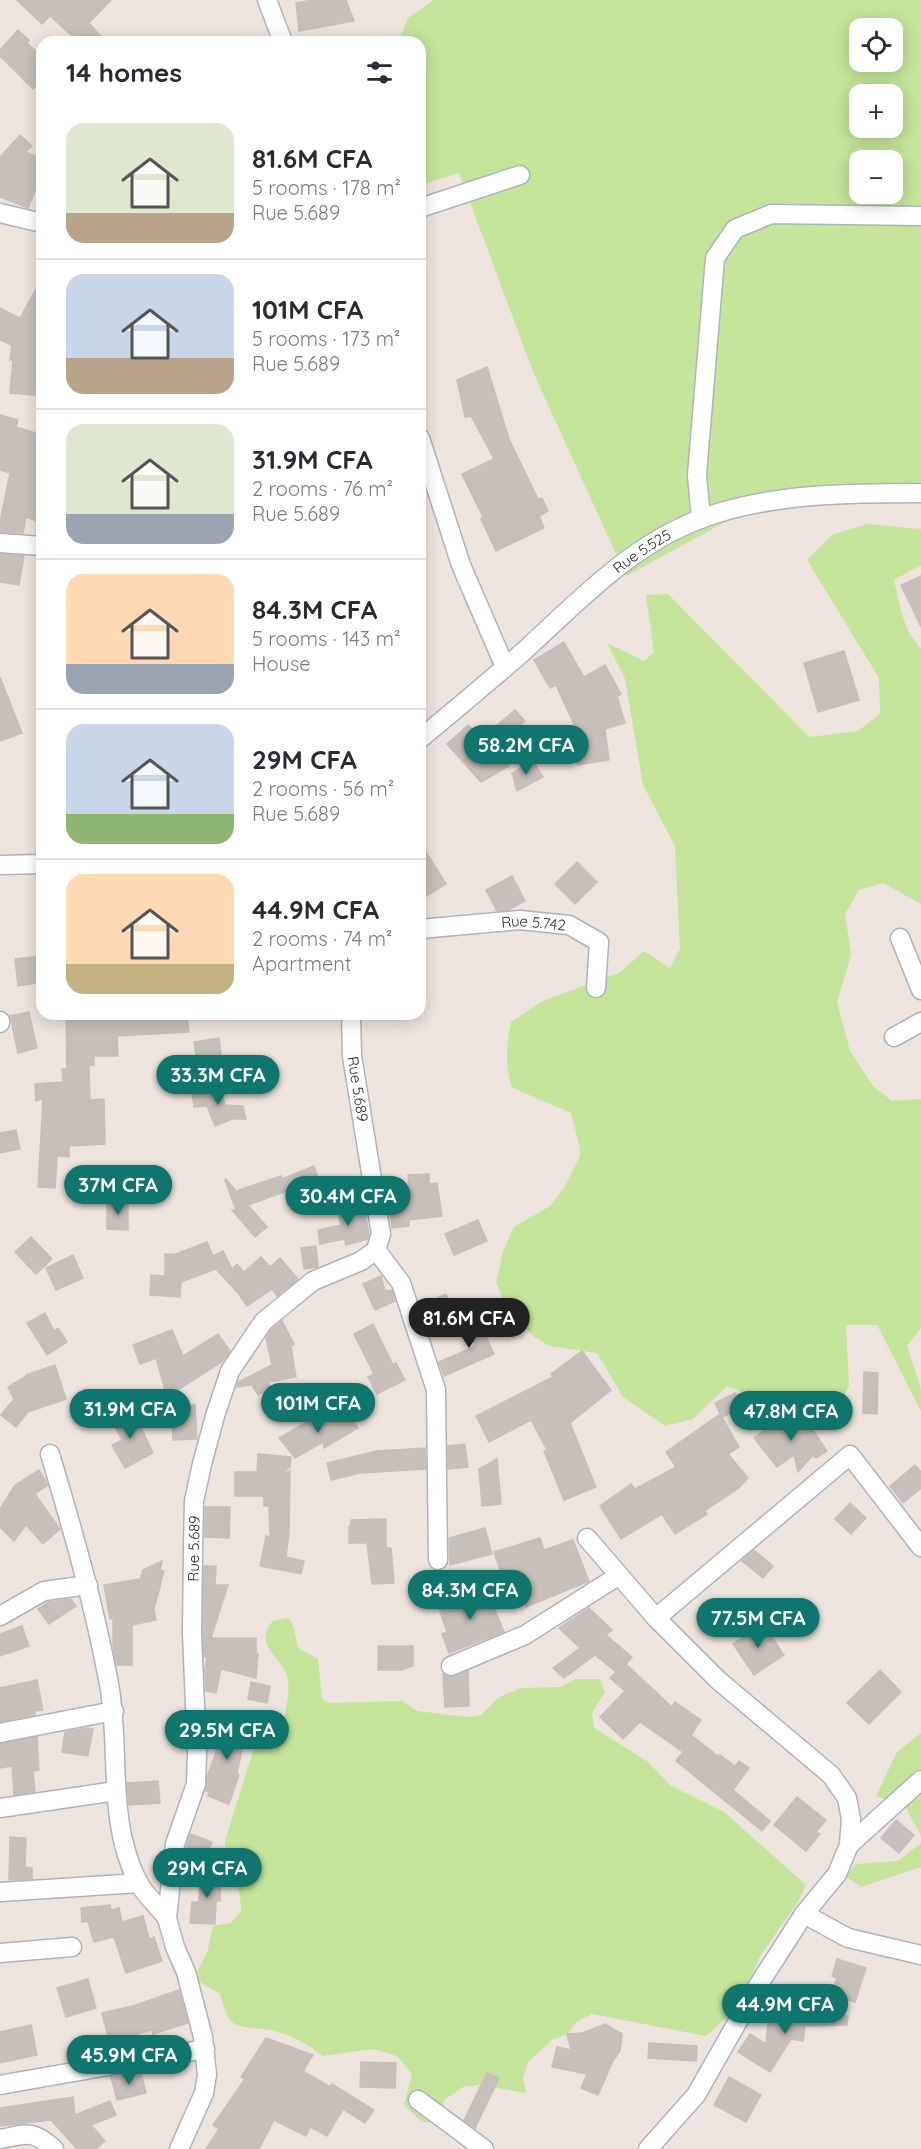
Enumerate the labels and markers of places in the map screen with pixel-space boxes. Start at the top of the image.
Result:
pin: 58.2M CFA [457,725,595,776]
pin: 33.3M CFA [149,1055,287,1106]
pin: 37M CFA [63,1165,173,1216]
pin: 30.4M CFA [279,1176,417,1227]
pin: 81.6M CFA [400,1298,538,1349]
pin: 101M CFA [256,1383,380,1434]
pin: 31.9M CFA [61,1389,199,1440]
pin: 47.8M CFA [722,1391,860,1442]
pin: 84.3M CFA [401,1570,539,1621]
pin: 77.5M CFA [689,1598,827,1649]
pin: 29.5M CFA [158,1710,296,1761]
pin: 29M CFA [152,1848,262,1899]
pin: 44.9M CFA [716,1984,854,2035]
pin: 45.9M CFA [60,2035,198,2086]

